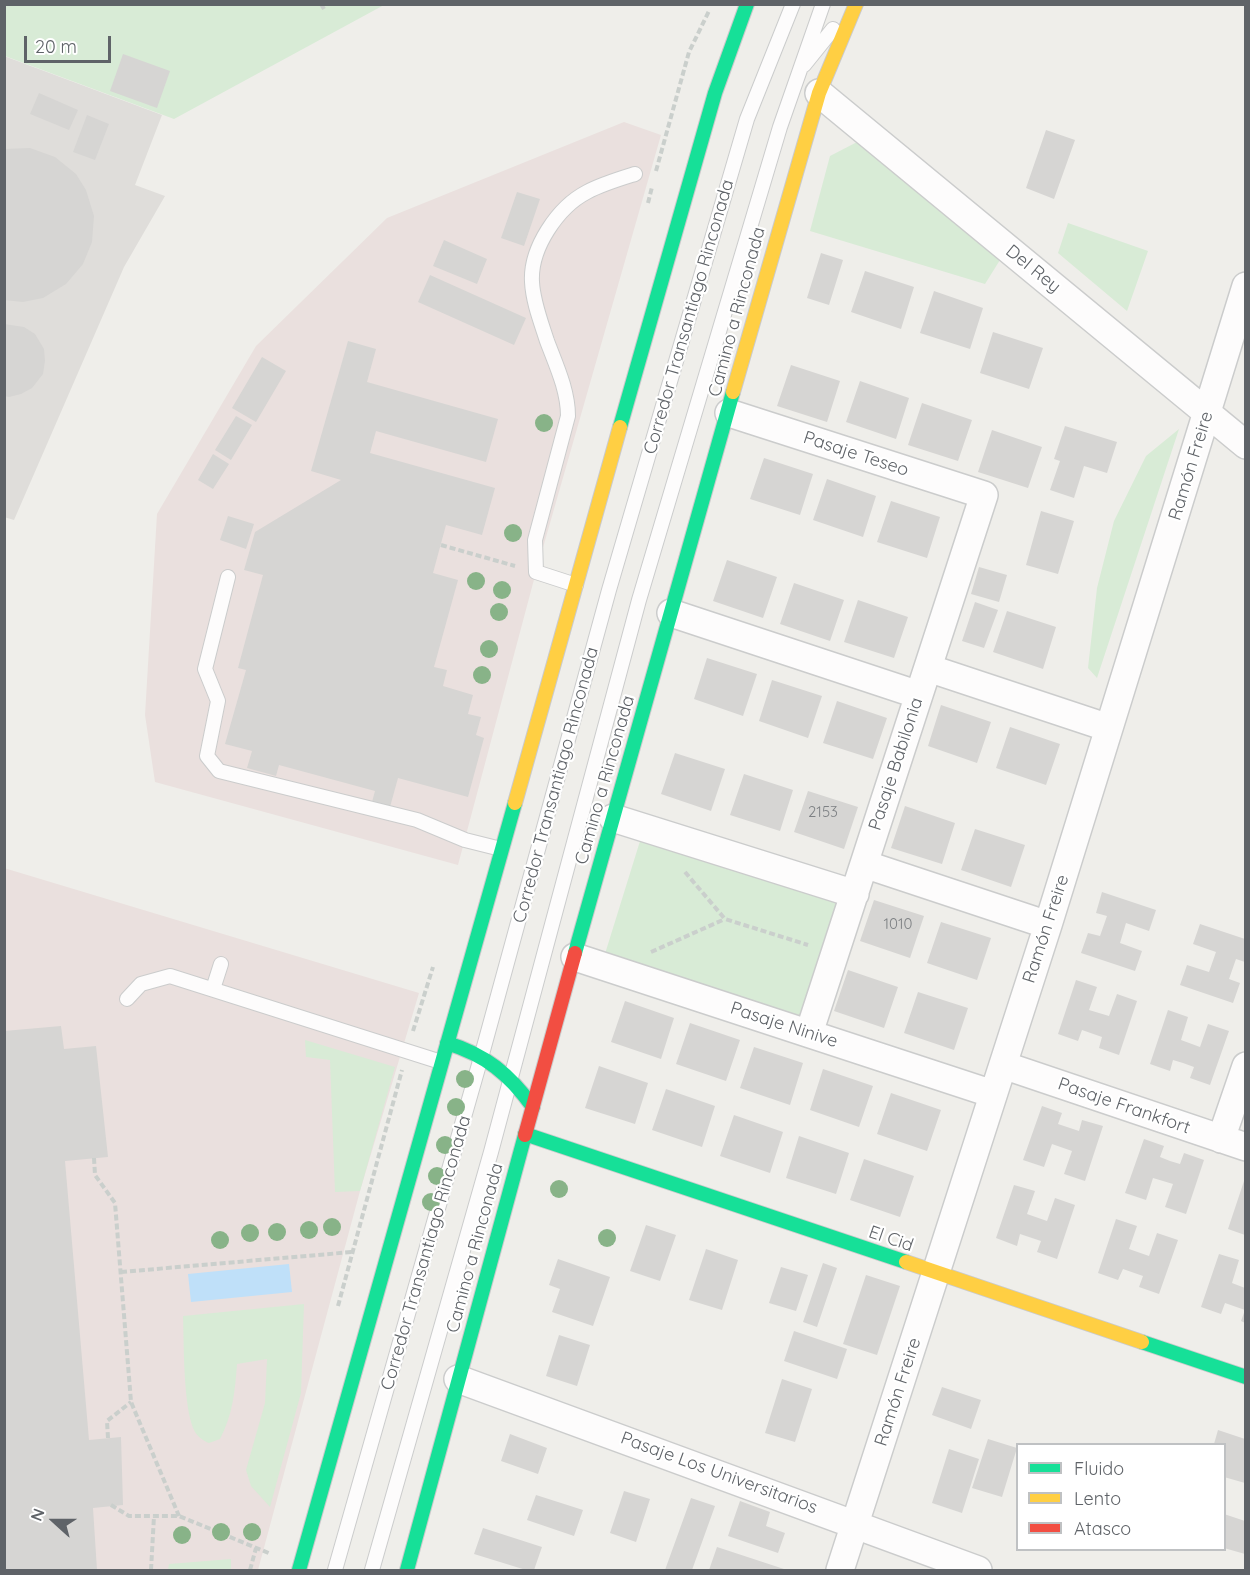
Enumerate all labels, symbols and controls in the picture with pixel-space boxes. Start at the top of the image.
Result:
scale bar [27,24,114,62]
text: 20 m [35,35,77,58]
street label: Corredor Transantiago Rinconada [639,177,739,457]
street label: Camino a Rinconada [704,225,770,399]
street label: Del Rey [1001,240,1065,298]
street label: Ramón Freire [1164,409,1218,523]
street label: Pasaje Teseo [801,427,911,481]
street label: Corredor Transantiago Rinconada [509,645,603,925]
street label: Camino a Rinconada [571,693,639,867]
street label: Pasaje Babilonia [864,695,928,833]
house number: 2153 [808,803,838,821]
street label: Ramón Freire [1018,872,1074,986]
house number: 1010 [884,915,912,933]
street label: Pasaje Ninive [727,997,841,1053]
street label: Pasaje Frankfort [1055,1073,1193,1139]
street label: Corredor Transantiago Rinconada [376,1113,476,1393]
street label: Camino a Rinconada [442,1161,508,1335]
street label: El Cid [866,1221,916,1257]
street label: Ramón Freire [870,1335,926,1449]
street label: Pasaje Los Universitarios [618,1427,820,1519]
legend [1016,1443,1226,1551]
text: Fluido [1074,1457,1124,1480]
text: Lento [1074,1487,1121,1510]
north arrow [24,1491,84,1551]
text: N [26,1505,49,1524]
text: Atasco [1074,1517,1131,1540]

